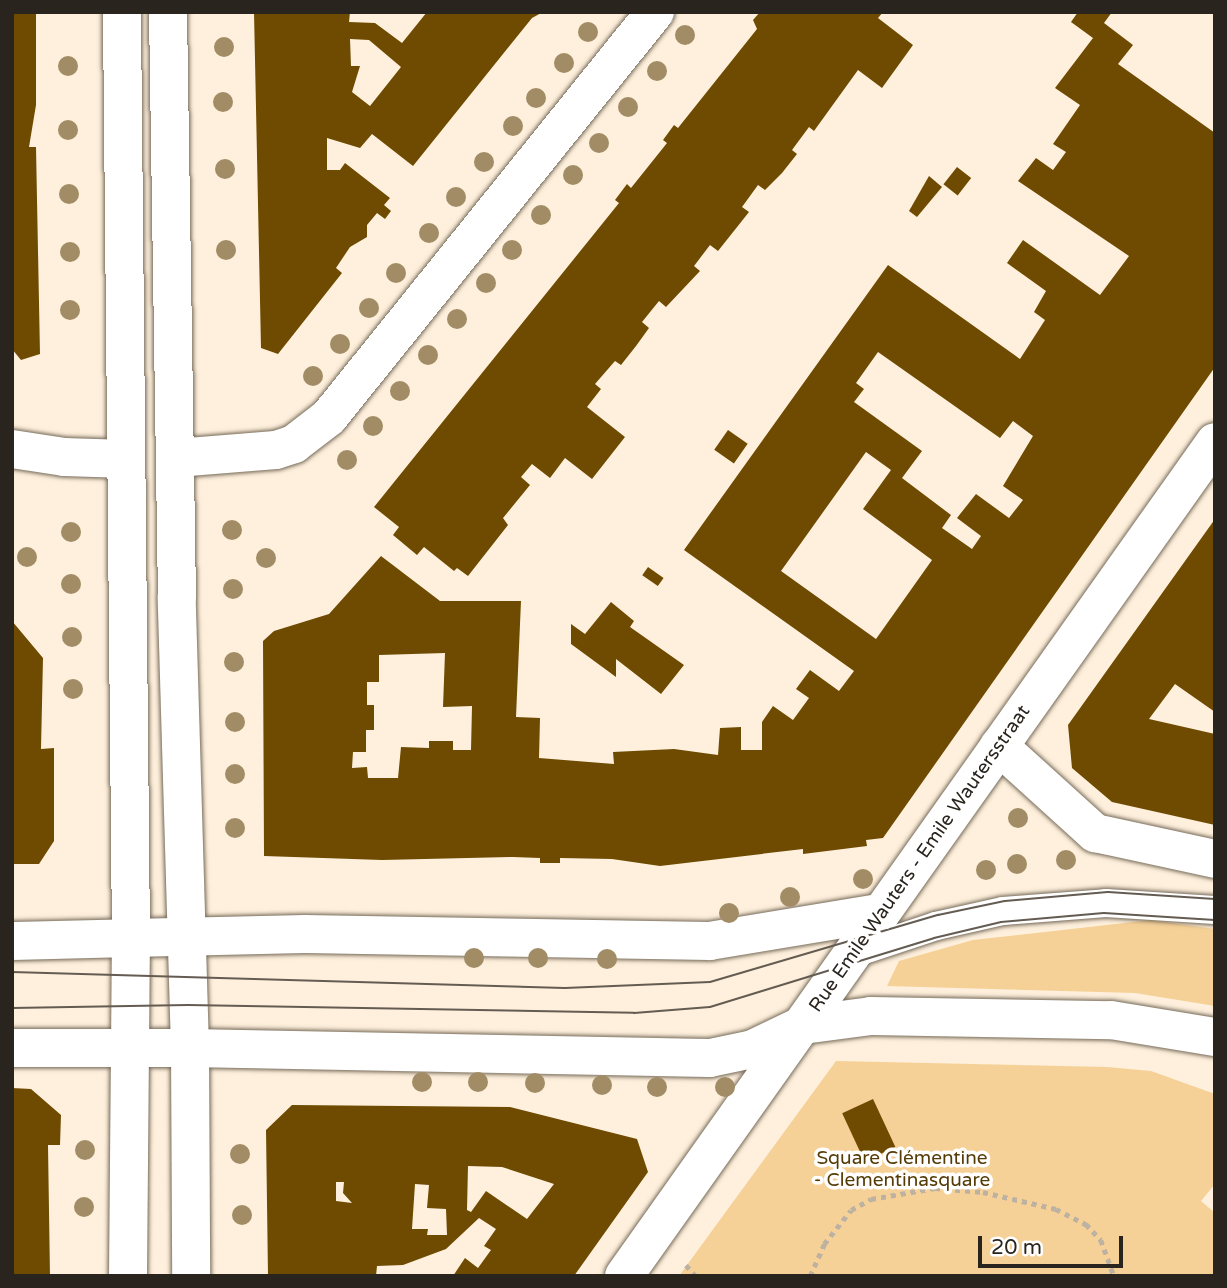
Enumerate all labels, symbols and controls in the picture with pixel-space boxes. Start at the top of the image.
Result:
street label: Rue Emile Wauters - Emile Wautersstraat [805,701,1035,1017]
park label: Square Clémentine - Clementinasquare [814,1148,990,1192]
scale bar [982,1222,1127,1266]
text: 20 m [991,1235,1042,1260]

